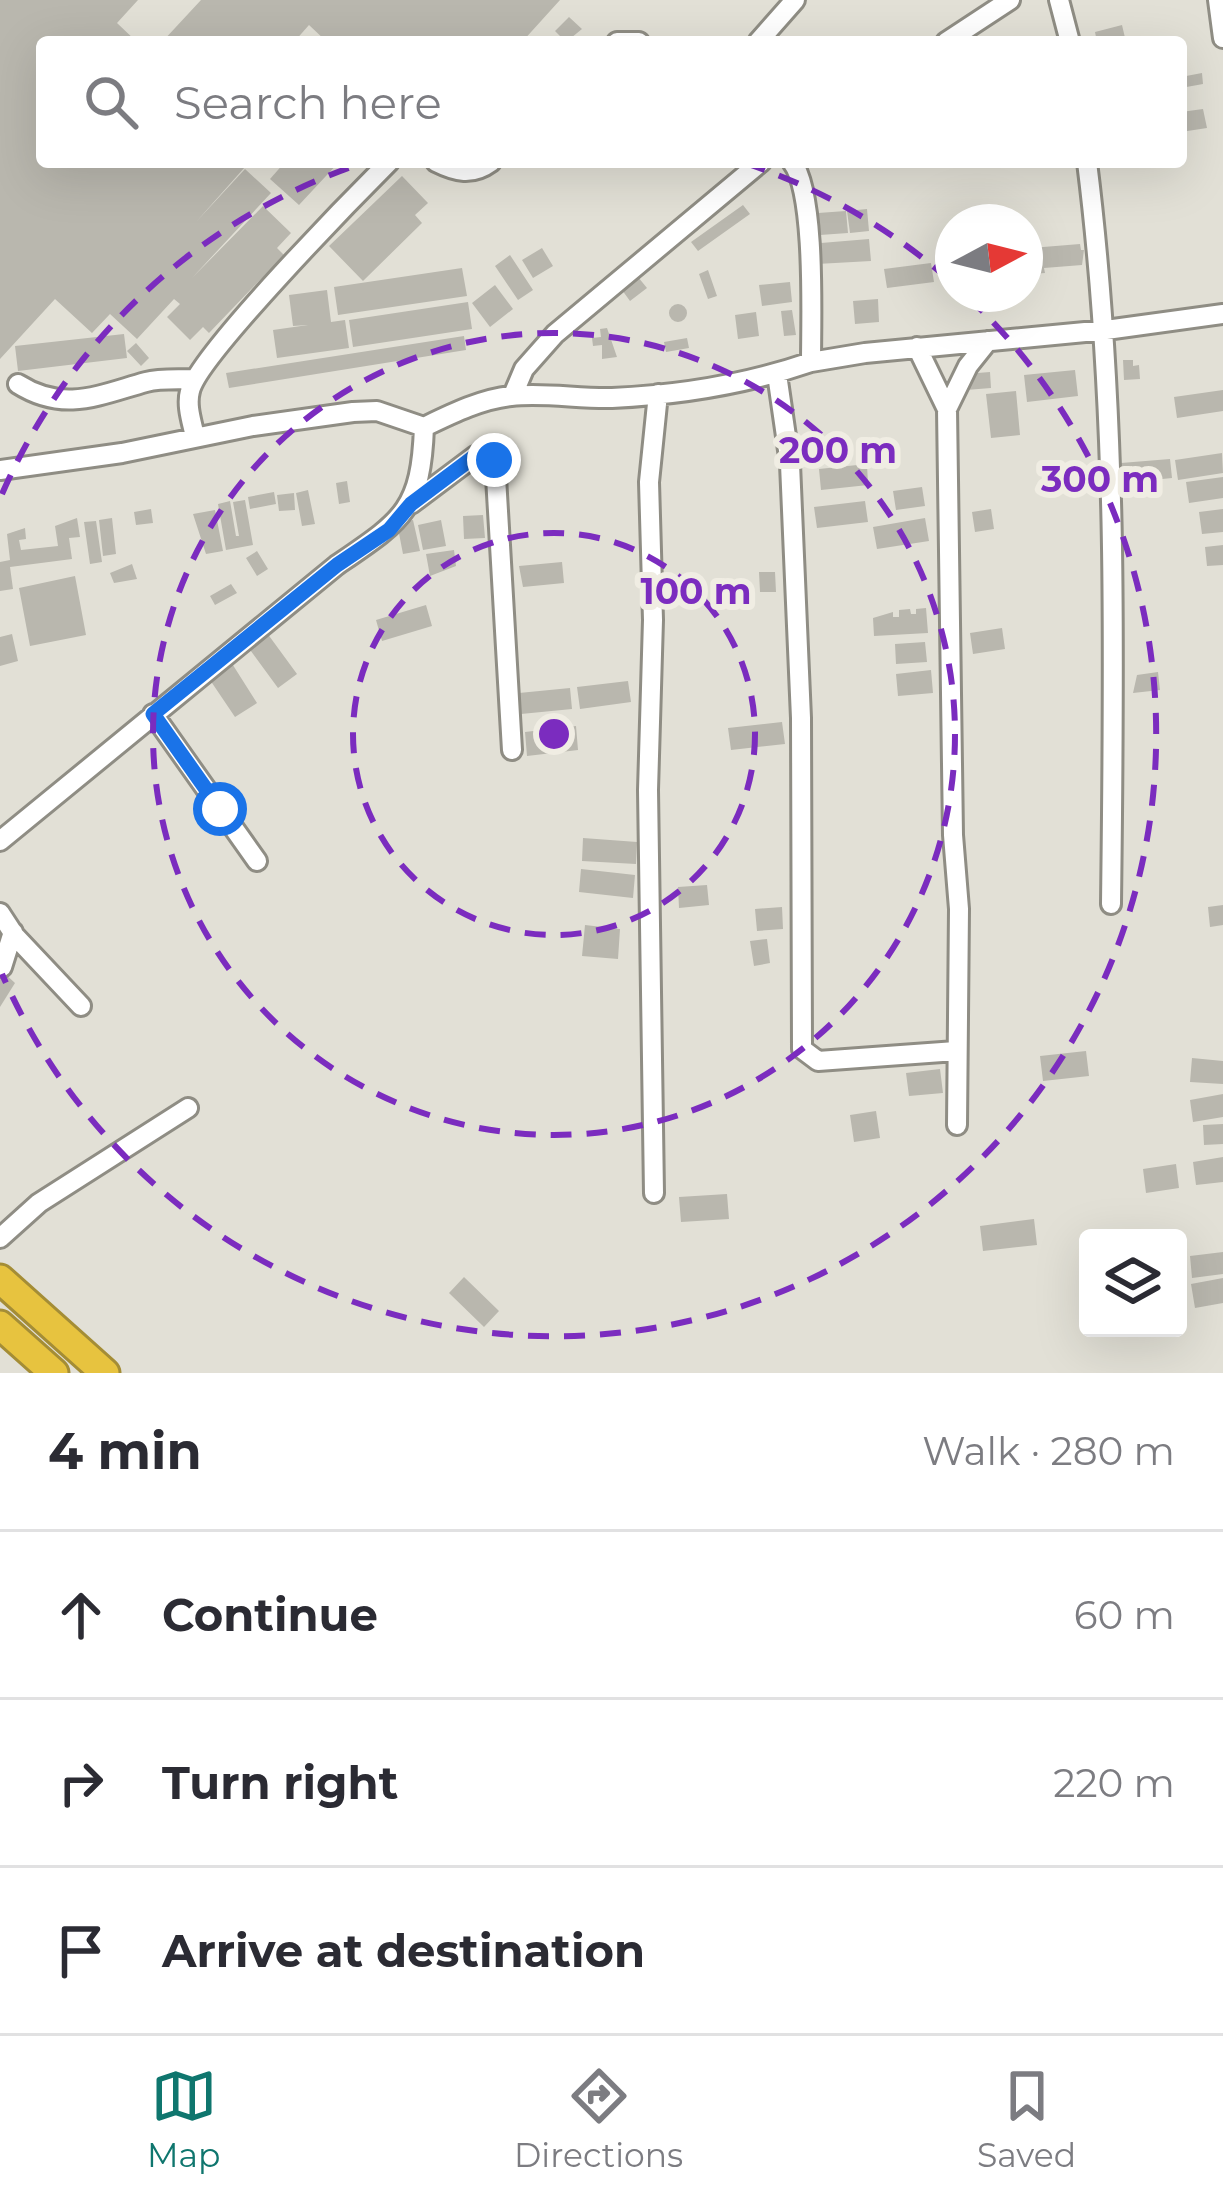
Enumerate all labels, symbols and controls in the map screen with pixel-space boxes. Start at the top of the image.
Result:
search box [36,36,1187,168]
icon: search [78,69,144,135]
text: Search here [174,75,442,130]
north arrow [935,204,1043,312]
text: 200 m [779,428,897,472]
route end [467,433,521,487]
text: 300 m [1040,457,1159,501]
text: 100 m [641,569,751,613]
centre of rings [533,713,575,755]
route start [193,782,247,836]
map controls [1079,1229,1187,1337]
button: layers [1079,1229,1187,1337]
text: 4 min [48,1420,202,1482]
text: Walk · 280 m [922,1427,1175,1475]
icon: ahead [48,1582,114,1648]
text: Continue [162,1587,378,1642]
text: 60 m [1074,1591,1175,1639]
icon: right [48,1750,114,1816]
text: Turn right [162,1755,398,1810]
text: 220 m [1053,1759,1175,1807]
icon: arrive [48,1918,114,1984]
text: Arrive at destination [162,1923,645,1978]
tab: Map [147,2063,220,2175]
tab: Directions [514,2063,683,2175]
tab: Saved [977,2063,1076,2175]

